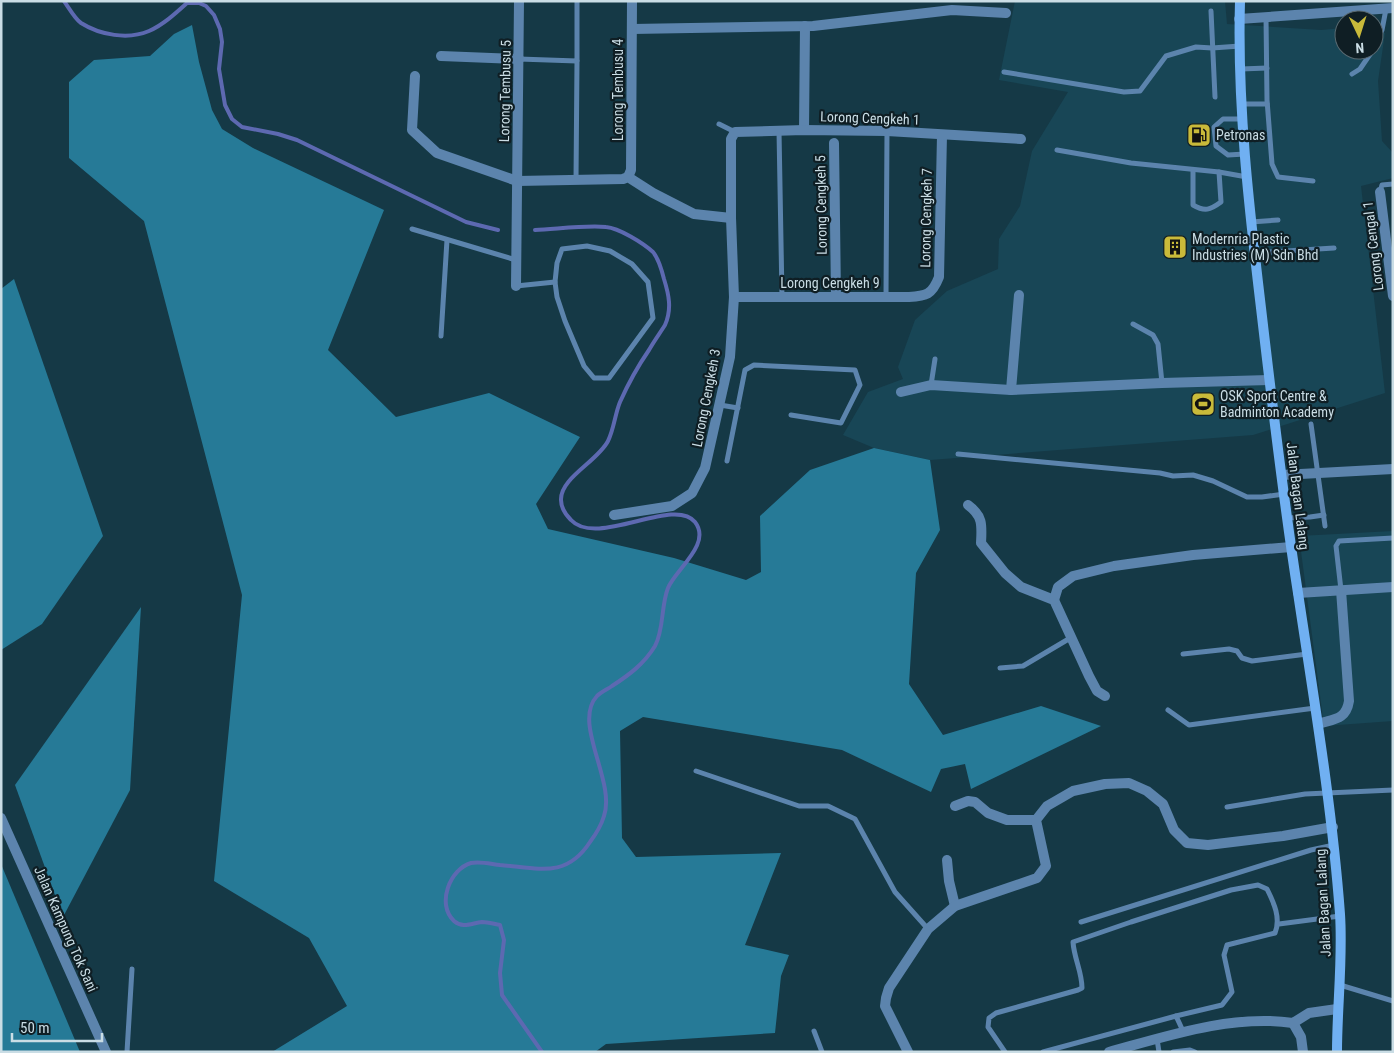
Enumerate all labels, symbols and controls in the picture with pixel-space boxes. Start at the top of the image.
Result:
north arrow [1334,10,1384,60]
street label: Lorong Tembusu 4 [610,39,626,141]
street label: Lorong Tembusu 5 [496,40,514,142]
text: N [1355,40,1365,56]
street label: Lorong Cengkeh 1 [820,108,920,128]
fuel station icon: Petronas [1186,122,1212,148]
place label: Petronas [1216,127,1265,143]
street label: Lorong Cengkeh 5 [812,155,830,255]
street label: Lorong Cengkeh 7 [917,168,935,268]
street label: Lorong Cengal 1 [1360,200,1386,292]
place label: Modernria Plastic Industries (M) Sdn Bhd [1192,231,1318,264]
building icon: Modernria Plastic Industries (M) Sdn Bhd [1162,234,1188,260]
street label: Lorong Cengkeh 9 [780,275,880,291]
street label: Lorong Cengkeh 3 [689,348,723,448]
place label: OSK Sport Centre & Badminton Academy [1220,388,1334,420]
sports icon: OSK Sport Centre & Badminton Academy [1190,391,1216,417]
street label: Jalan Bagan Lalang [1283,441,1313,551]
street label: Jalan Bagan Lalang [1312,848,1334,958]
street label: Jalan Kampung Tok Sani [31,864,101,994]
scale bar [12,1010,102,1042]
text: 50 m [20,1019,50,1037]

